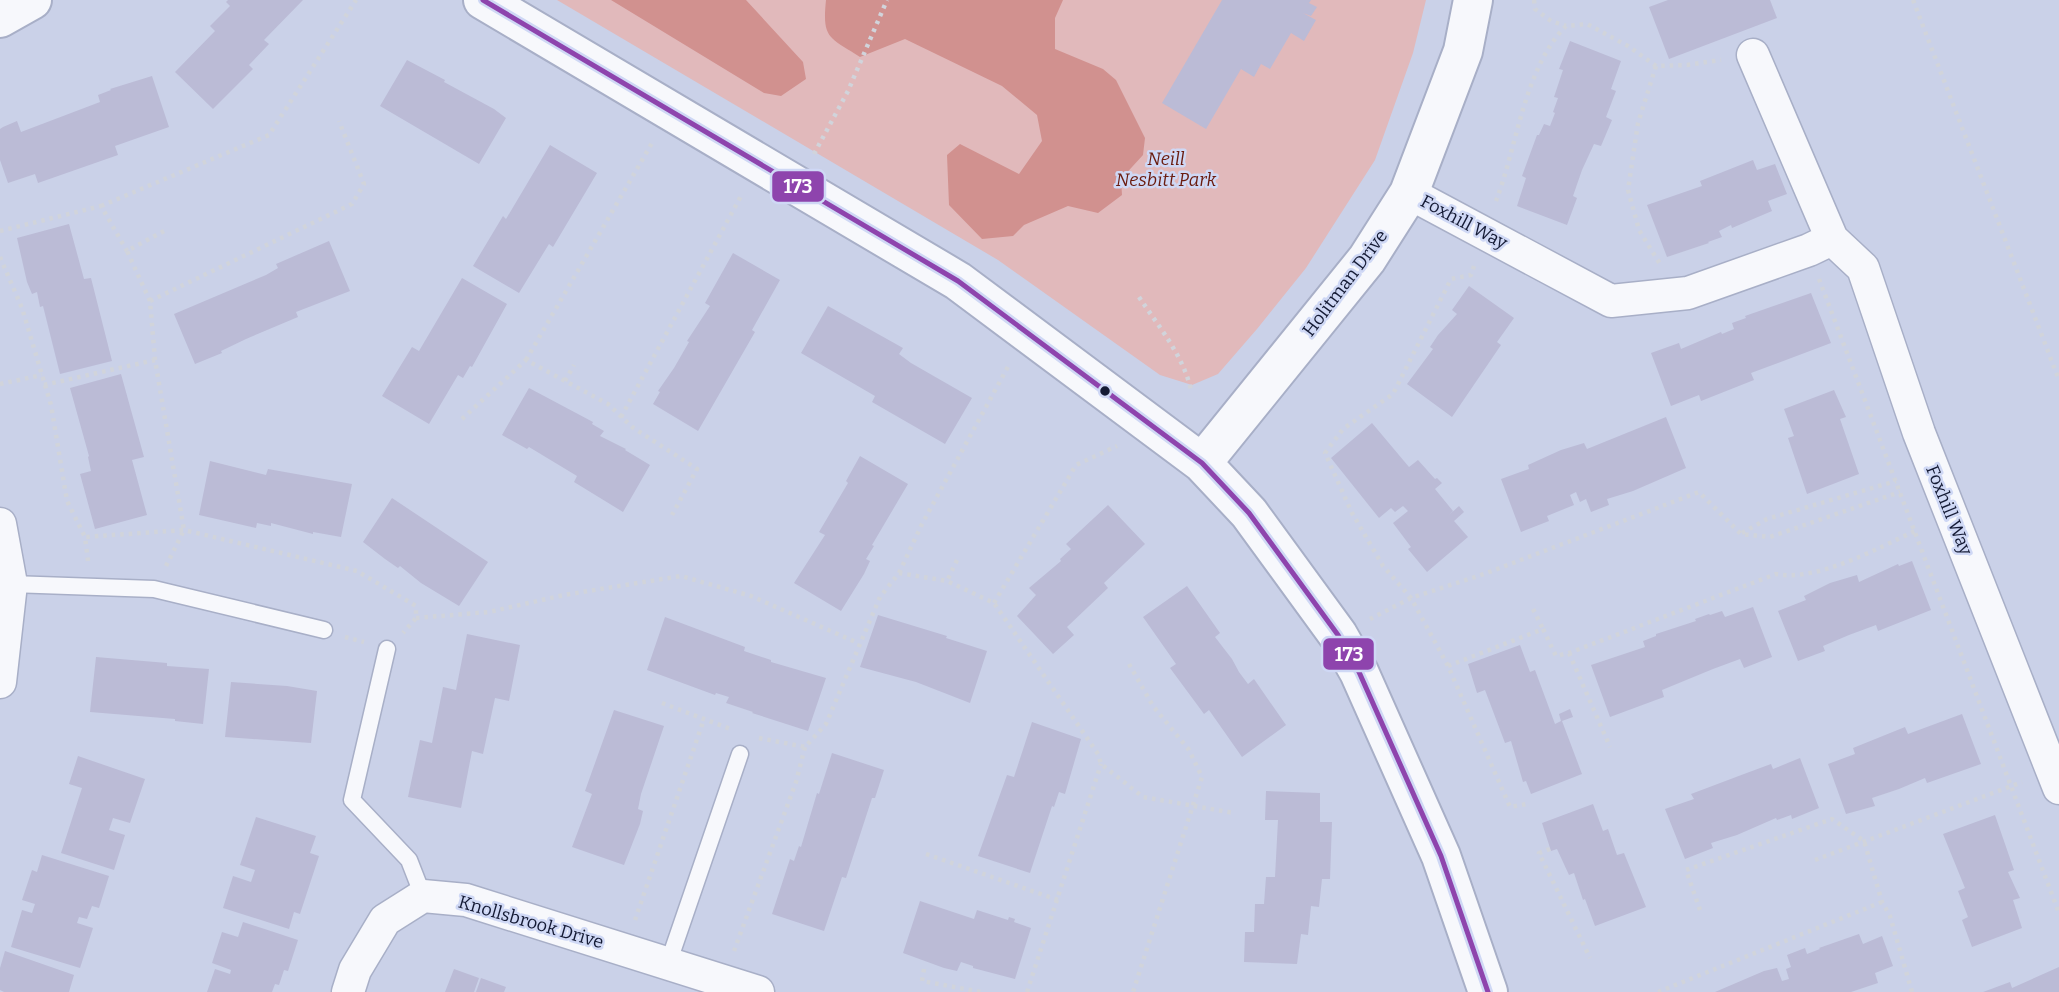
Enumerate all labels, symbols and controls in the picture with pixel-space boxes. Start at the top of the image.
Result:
park label: Neill Nesbitt Park [1116,148,1216,191]
line badge: 173 [771,170,825,203]
text: 173 [784,175,813,198]
street label: Foxhill Way [1417,190,1511,254]
street label: Holitman Drive [1298,225,1392,341]
unlabelled marker [1098,384,1112,398]
street label: Foxhill Way [1921,462,1977,559]
line badge: 173 [1322,637,1375,671]
text: 173 [1335,643,1364,666]
street label: Knollsbrook Drive [456,891,606,953]

